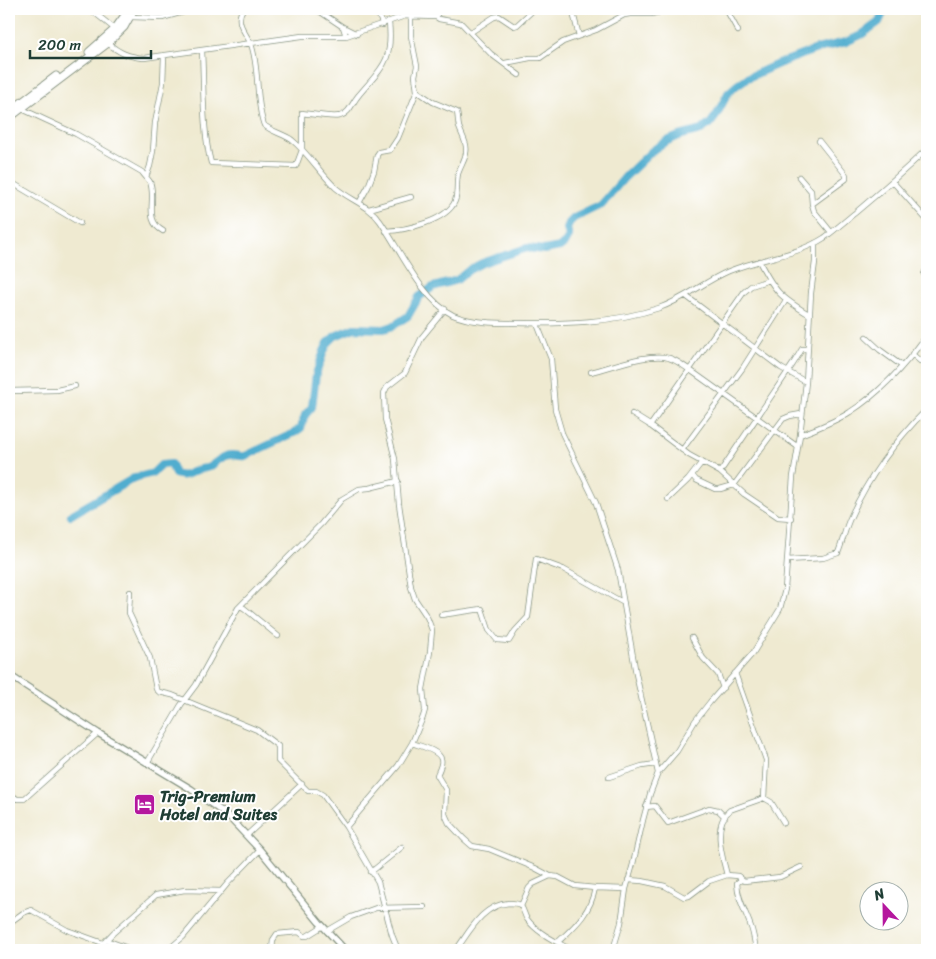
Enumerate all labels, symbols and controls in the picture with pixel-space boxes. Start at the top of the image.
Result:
scale bar [30,28,151,60]
text: 200 m [38,32,82,58]
place label: Trig-Premium Hotel and Suites [159,782,277,829]
hotel icon: Trig-Premium Hotel and Suites [132,793,156,817]
text: N [869,881,889,908]
north arrow [858,882,908,932]

